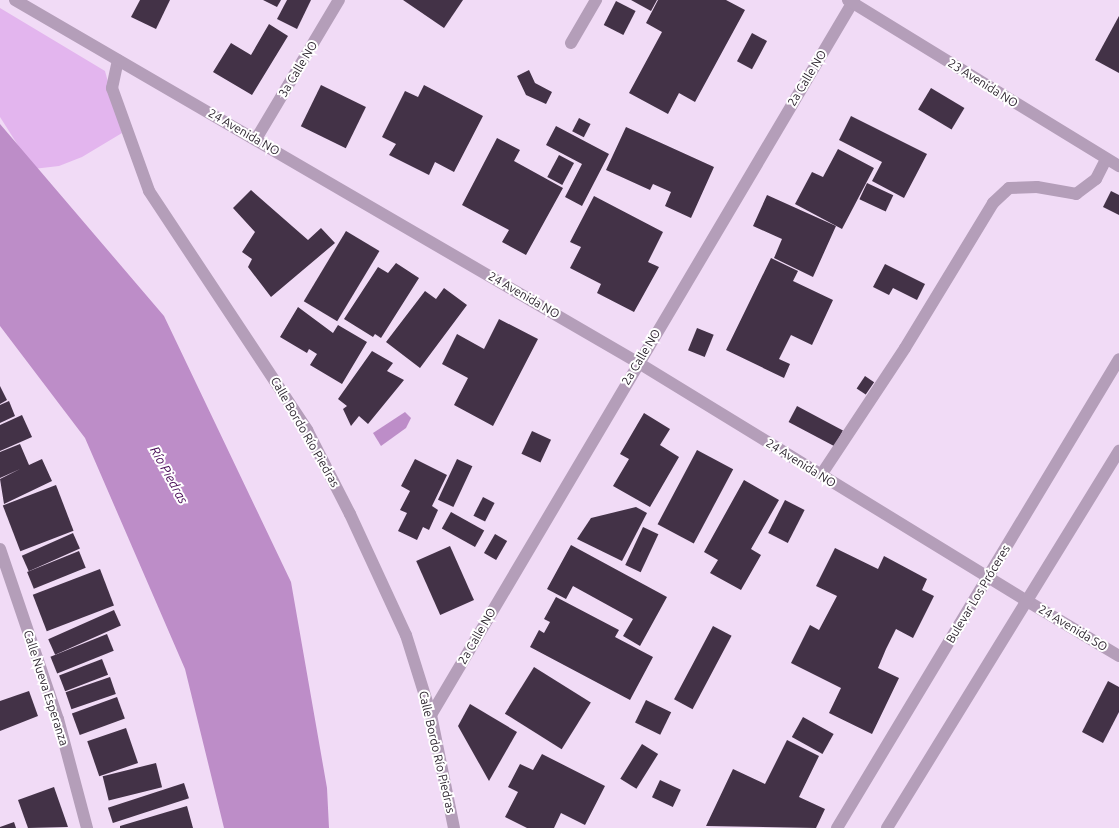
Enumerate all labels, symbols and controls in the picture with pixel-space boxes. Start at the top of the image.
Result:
street label: 3a Calle NO [276,38,320,100]
street label: 2a Calle NO [785,47,829,109]
street label: 23 Avenida NO [945,56,1021,110]
street label: 24 Avenida NO [206,106,282,158]
street label: 24 Avenida NO [486,269,562,321]
street label: 2a Calle NO [619,326,663,388]
street label: Calle Bordo Río Piedras [268,374,342,490]
street label: 24 Avenida NO [763,436,839,490]
water label: Río Piedras [147,444,191,506]
street label: Bulevar Los Próceres [943,542,1013,646]
street label: 24 Avenida SO [1036,602,1110,654]
street label: 2a Calle NO [455,605,499,667]
street label: Calle Nueva Esperanza [20,628,72,748]
street label: Calle Bordo Río Piedras [416,689,458,815]

